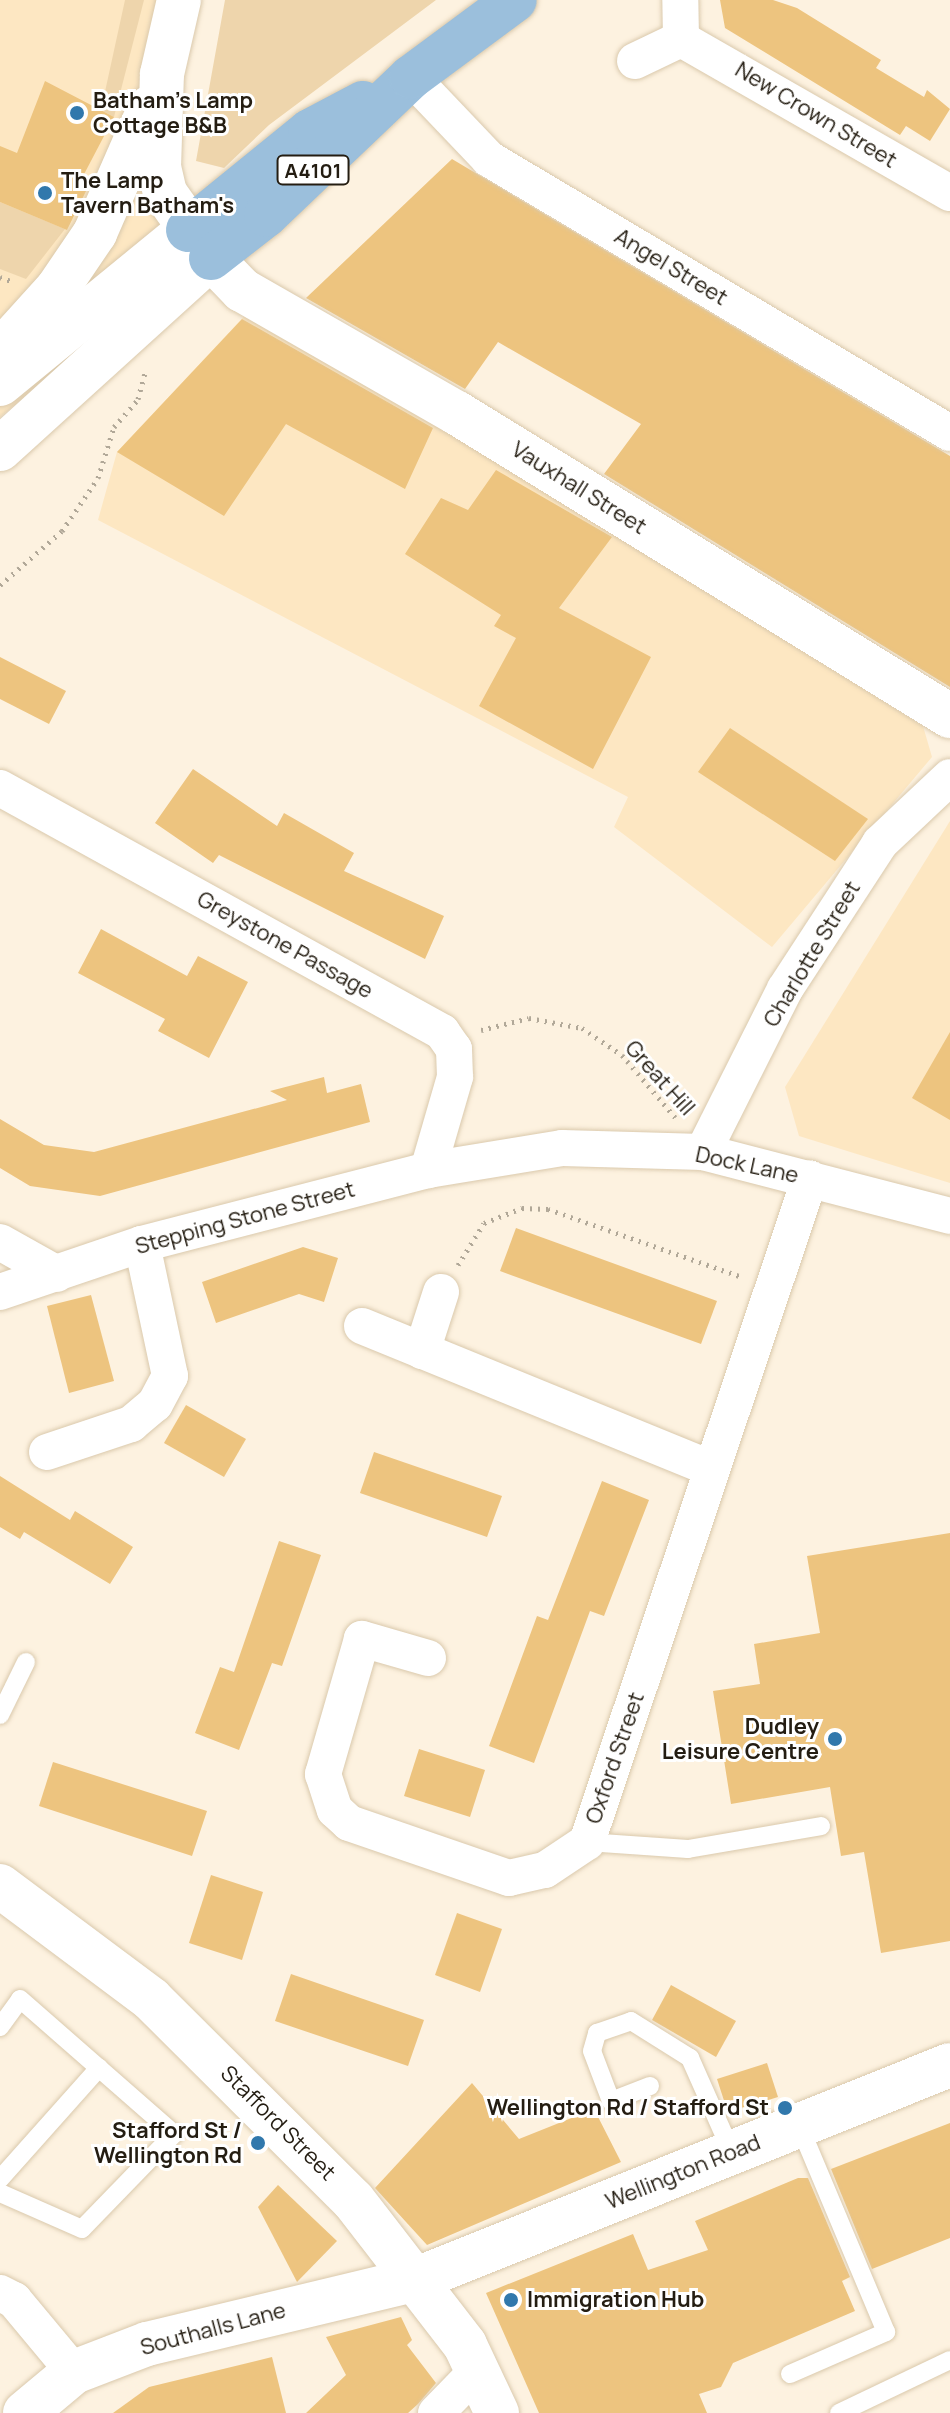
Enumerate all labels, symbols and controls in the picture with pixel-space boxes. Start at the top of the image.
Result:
street label: New Crown Street [730,56,902,174]
place label: Batham's Lamp Cottage B&B [93,87,252,138]
marker: Batham's Lamp Cottage B&B [68,104,86,122]
road number: A4101 [275,154,351,186]
place label: The Lamp Tavern Batham's [61,167,234,218]
marker: The Lamp Tavern Batham's [36,184,54,202]
street label: Angel Street [610,223,732,311]
street label: Vauxhall Street [507,436,651,540]
street label: Charlotte Street [758,876,866,1032]
street label: Greystone Passage [193,886,377,1004]
street label: Great Hill [619,1035,701,1121]
street label: Dock Lane [693,1141,801,1189]
street label: Stepping Stone Street [132,1176,358,1260]
street label: Oxford Street [580,1689,650,1827]
place label: Dudley Leisure Centre [662,1713,819,1764]
marker: Dudley Leisure Centre [826,1730,844,1748]
street label: Stafford Street [215,2060,341,2186]
place label: Wellington Rd / Stafford St [487,2095,769,2121]
marker: Wellington Rd / Stafford St [776,2099,794,2117]
place label: Stafford St / Wellington Rd [94,2117,242,2168]
street label: Wellington Road [602,2129,764,2215]
marker: Stafford St / Wellington Rd [249,2134,267,2152]
place label: Immigration Hub [527,2287,704,2313]
marker: Immigration Hub [502,2291,520,2309]
street label: Southalls Lane [137,2297,289,2361]

